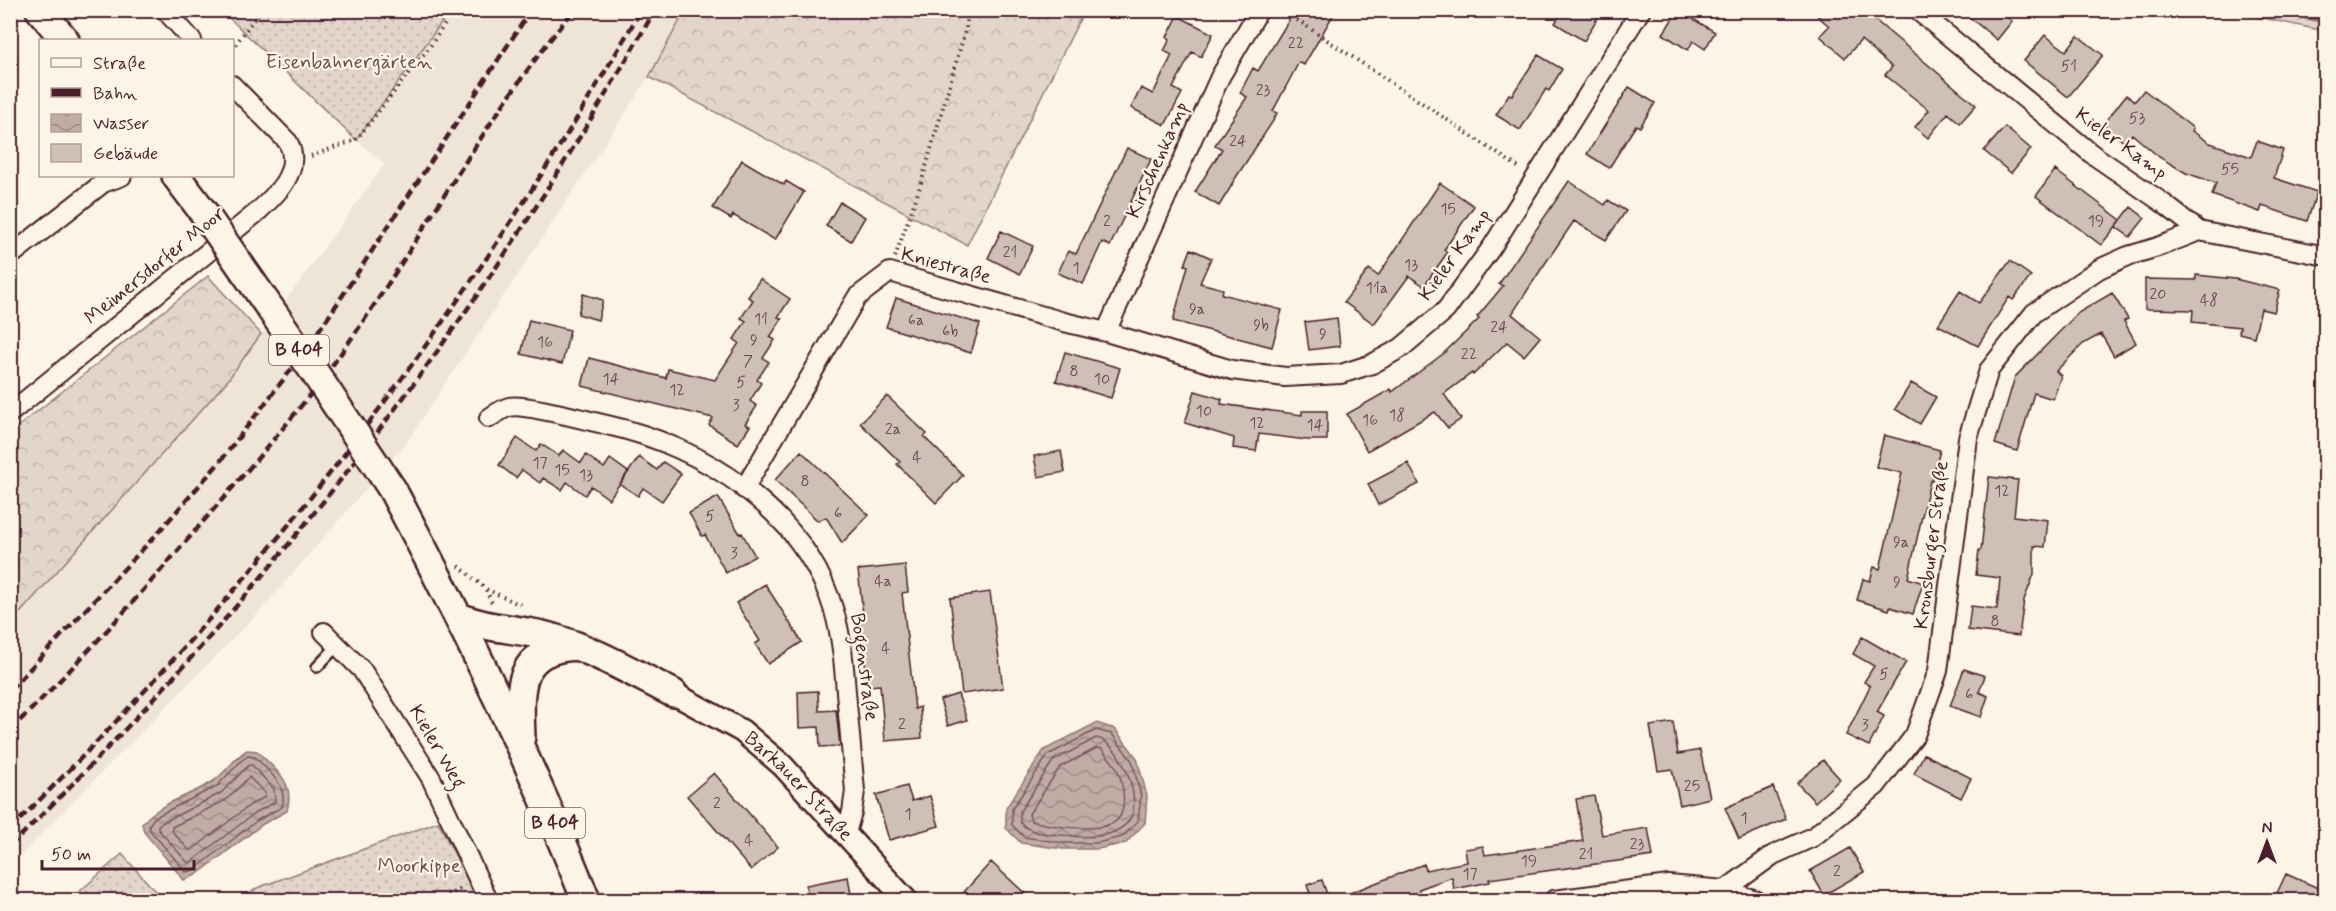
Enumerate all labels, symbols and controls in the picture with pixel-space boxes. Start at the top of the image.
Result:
house number: 22 [1288,33,1304,54]
legend [39,39,234,177]
park label: Eisenbahnergärten [266,49,433,76]
text: Straße [93,52,146,76]
house number: 51 [2061,56,2077,77]
house number: 23 [1256,80,1271,101]
text: Bahn [93,82,137,106]
street label: Kirschenkamp [1120,97,1196,223]
street label: Kieler Kamp [2069,101,2173,187]
house number: 53 [2129,108,2145,129]
text: Wasser [93,112,150,136]
house number: 24 [1229,131,1247,152]
text: Gebäude [93,142,158,166]
house number: 55 [2221,159,2239,180]
house number: 15 [1440,199,1456,220]
street label: Meimersdorfer Moor [79,200,231,331]
street label: Kieler Kamp [1412,203,1498,307]
house number: 2 [1103,211,1111,232]
house number: 19 [2088,211,2104,232]
street label: Kniestraße [898,241,994,291]
house number: 21 [1003,242,1017,263]
house number: 13 [1404,255,1418,276]
house number: 1 [1072,258,1080,279]
house number: 11a [1366,278,1388,299]
house number: 20 [2150,284,2167,305]
house number: 48 [2200,290,2218,311]
house number: 9a [1189,299,1205,320]
house number: 11 [754,309,768,330]
house number: 6a [908,310,924,331]
house number: 9b [1253,315,1269,336]
house number: 24 [1490,317,1508,338]
house number: 6b [942,321,958,342]
house number: 9 [1319,324,1327,345]
house number: 9 [750,330,758,351]
house number: 16 [537,332,553,353]
road number: B 404 [269,335,329,365]
house number: 22 [1461,344,1477,365]
house number: 7 [743,351,753,372]
house number: 8 [1069,361,1079,382]
house number: 14 [603,369,620,390]
house number: 10 [1094,369,1110,390]
house number: 5 [736,372,746,393]
house number: 12 [669,380,685,401]
house number: 3 [732,395,740,416]
house number: 10 [1196,401,1212,422]
house number: 18 [1389,405,1405,426]
house number: 16 [1362,410,1378,431]
house number: 12 [1249,413,1265,434]
house number: 14 [1307,415,1324,436]
house number: 2a [885,419,901,440]
house number: 4 [912,447,922,468]
house number: 17 [532,453,548,474]
street label: Kronsburger Straße [1908,459,1958,631]
house number: 15 [554,460,570,481]
house number: 13 [579,465,593,486]
house number: 8 [800,471,810,492]
house number: 12 [1994,481,2010,502]
house number: 6 [834,503,842,524]
house number: 5 [705,506,715,527]
house number: 9a [1893,532,1909,553]
house number: 3 [730,543,738,564]
house number: 4a [874,571,892,592]
house number: 9 [1893,572,1901,593]
street label: Bogenstraße [841,611,885,723]
house number: 8 [1990,611,2000,632]
house number: 4 [881,638,891,659]
house number: 5 [1879,664,1889,685]
house number: 6 [1965,684,1973,705]
street label: Kieler Weg [400,700,472,795]
house number: 2 [898,714,906,735]
house number: 3 [1861,715,1869,736]
street label: Barkauer Straße [738,725,859,847]
house number: 25 [1684,776,1700,797]
house number: 2 [713,793,721,814]
house number: 1 [904,804,912,825]
road number: B 404 [525,808,585,838]
house number: 1 [1740,808,1748,829]
north arrow [2237,812,2297,872]
text: N [2262,818,2272,839]
house number: 4 [744,830,754,851]
scale bar [42,833,194,871]
house number: 23 [1630,834,1645,855]
text: 50 m [51,843,91,867]
house number: 21 [1579,844,1593,865]
house number: 19 [1521,851,1537,872]
park label: Moorkippe [377,853,461,880]
house number: 2 [1833,861,1841,882]
house number: 17 [1462,864,1478,885]

